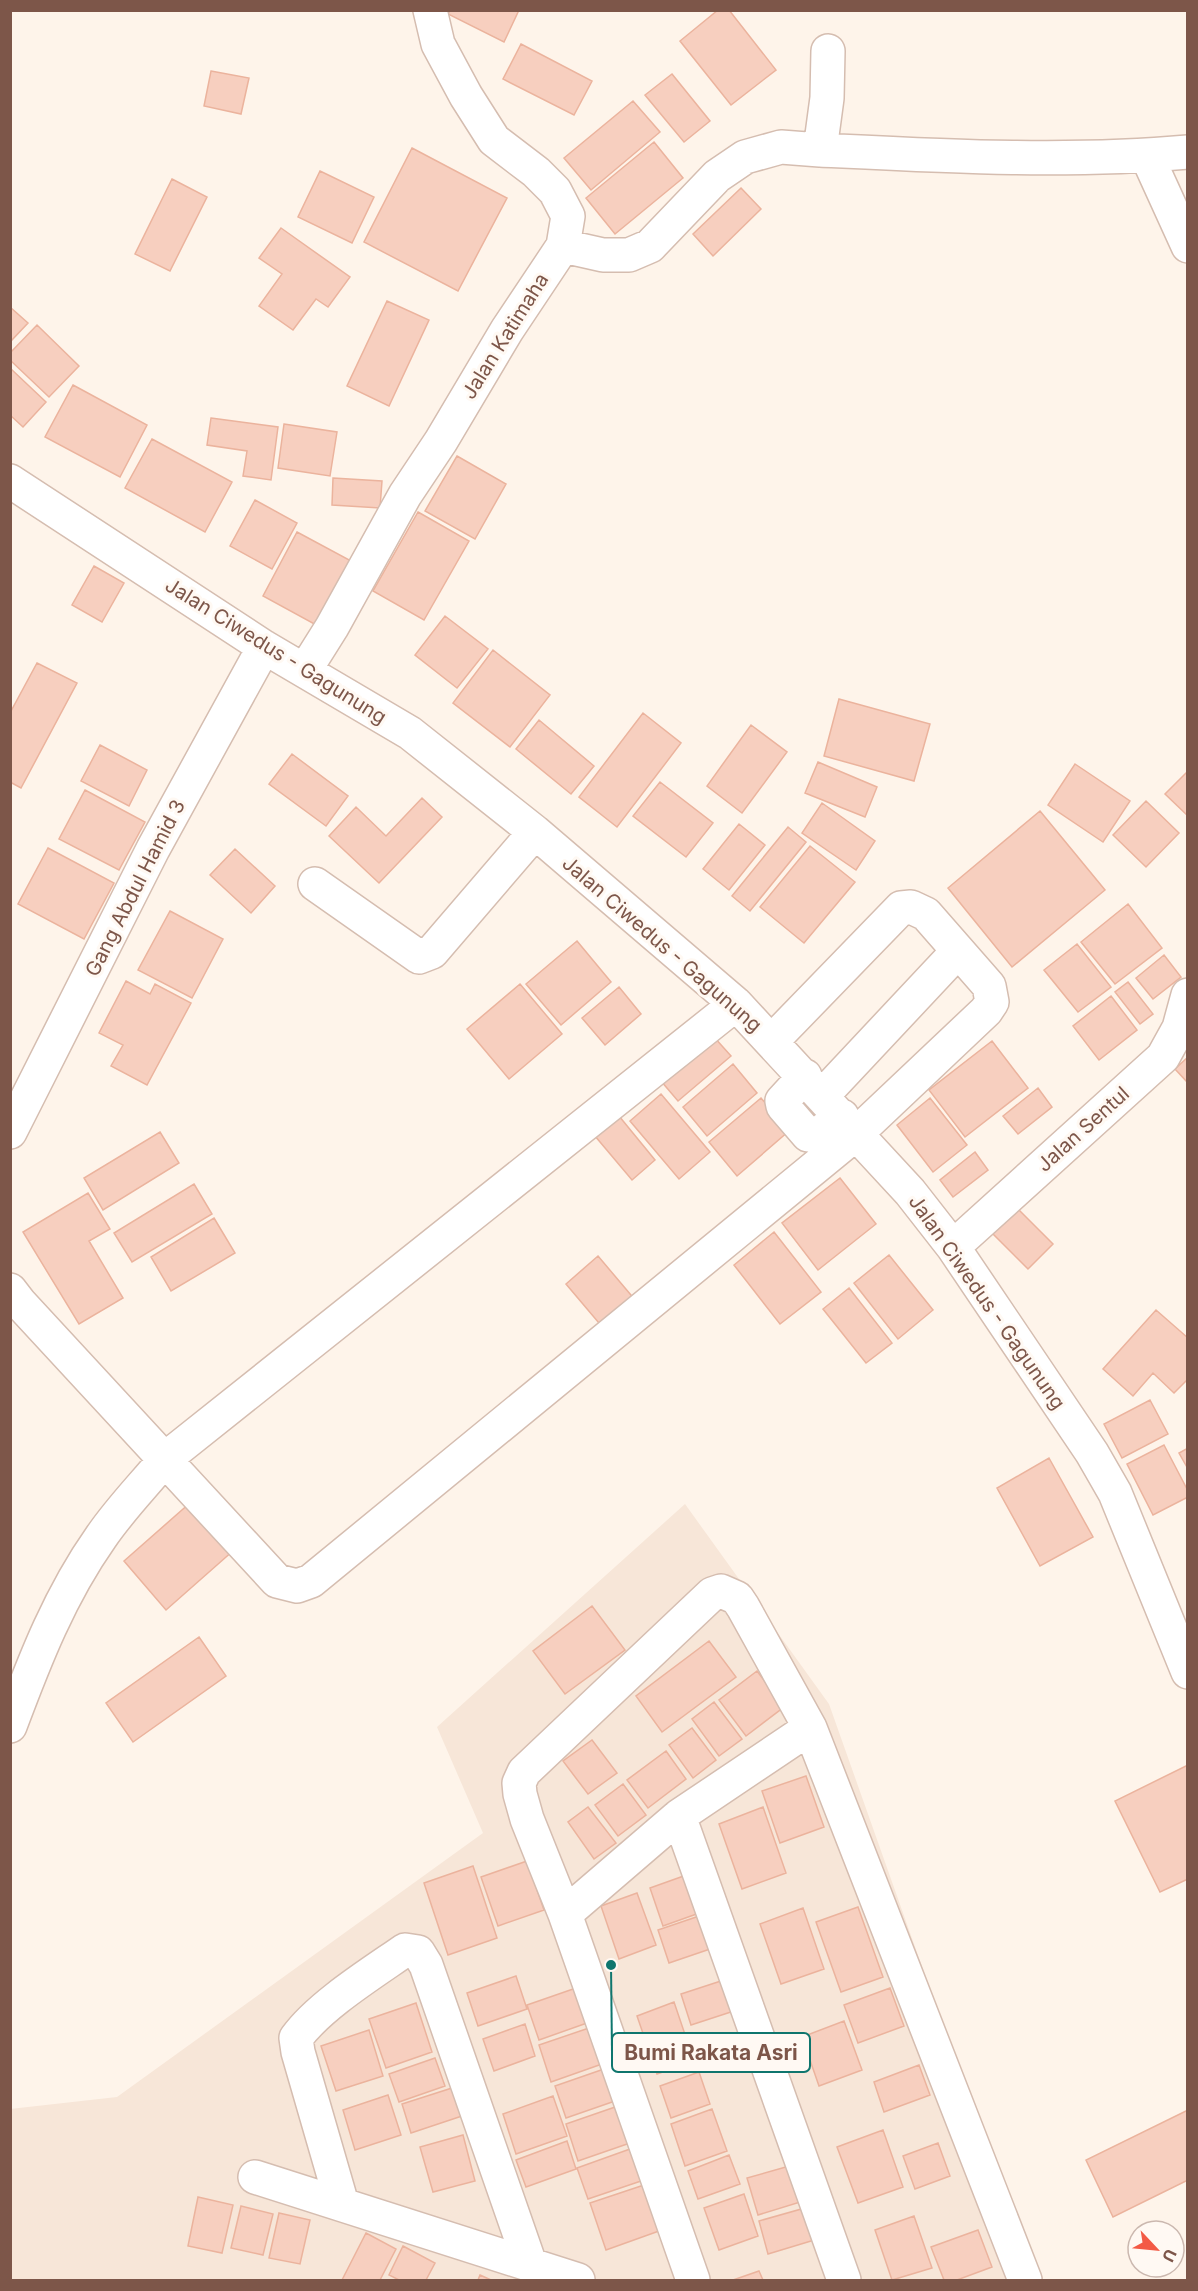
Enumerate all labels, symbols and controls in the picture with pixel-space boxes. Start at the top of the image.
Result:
street label: Jalan Katimaha [457,269,553,403]
street label: Jalan Ciwedus - Gagunung [161,573,391,729]
street label: Gang Abdul Hamid 3 [80,796,190,980]
street label: Jalan Ciwedus - Gagunung [557,851,767,1037]
street label: Jalan Sentul [1032,1081,1134,1177]
street label: Jalan Ciwedus - Gagunung [904,1190,1070,1414]
callout: Bumi Rakata Asri [612,2033,810,2072]
text: Bumi Rakata Asri [624,2040,798,2065]
north arrow [1126,2219,1186,2279]
text: U [1158,2246,1181,2265]

